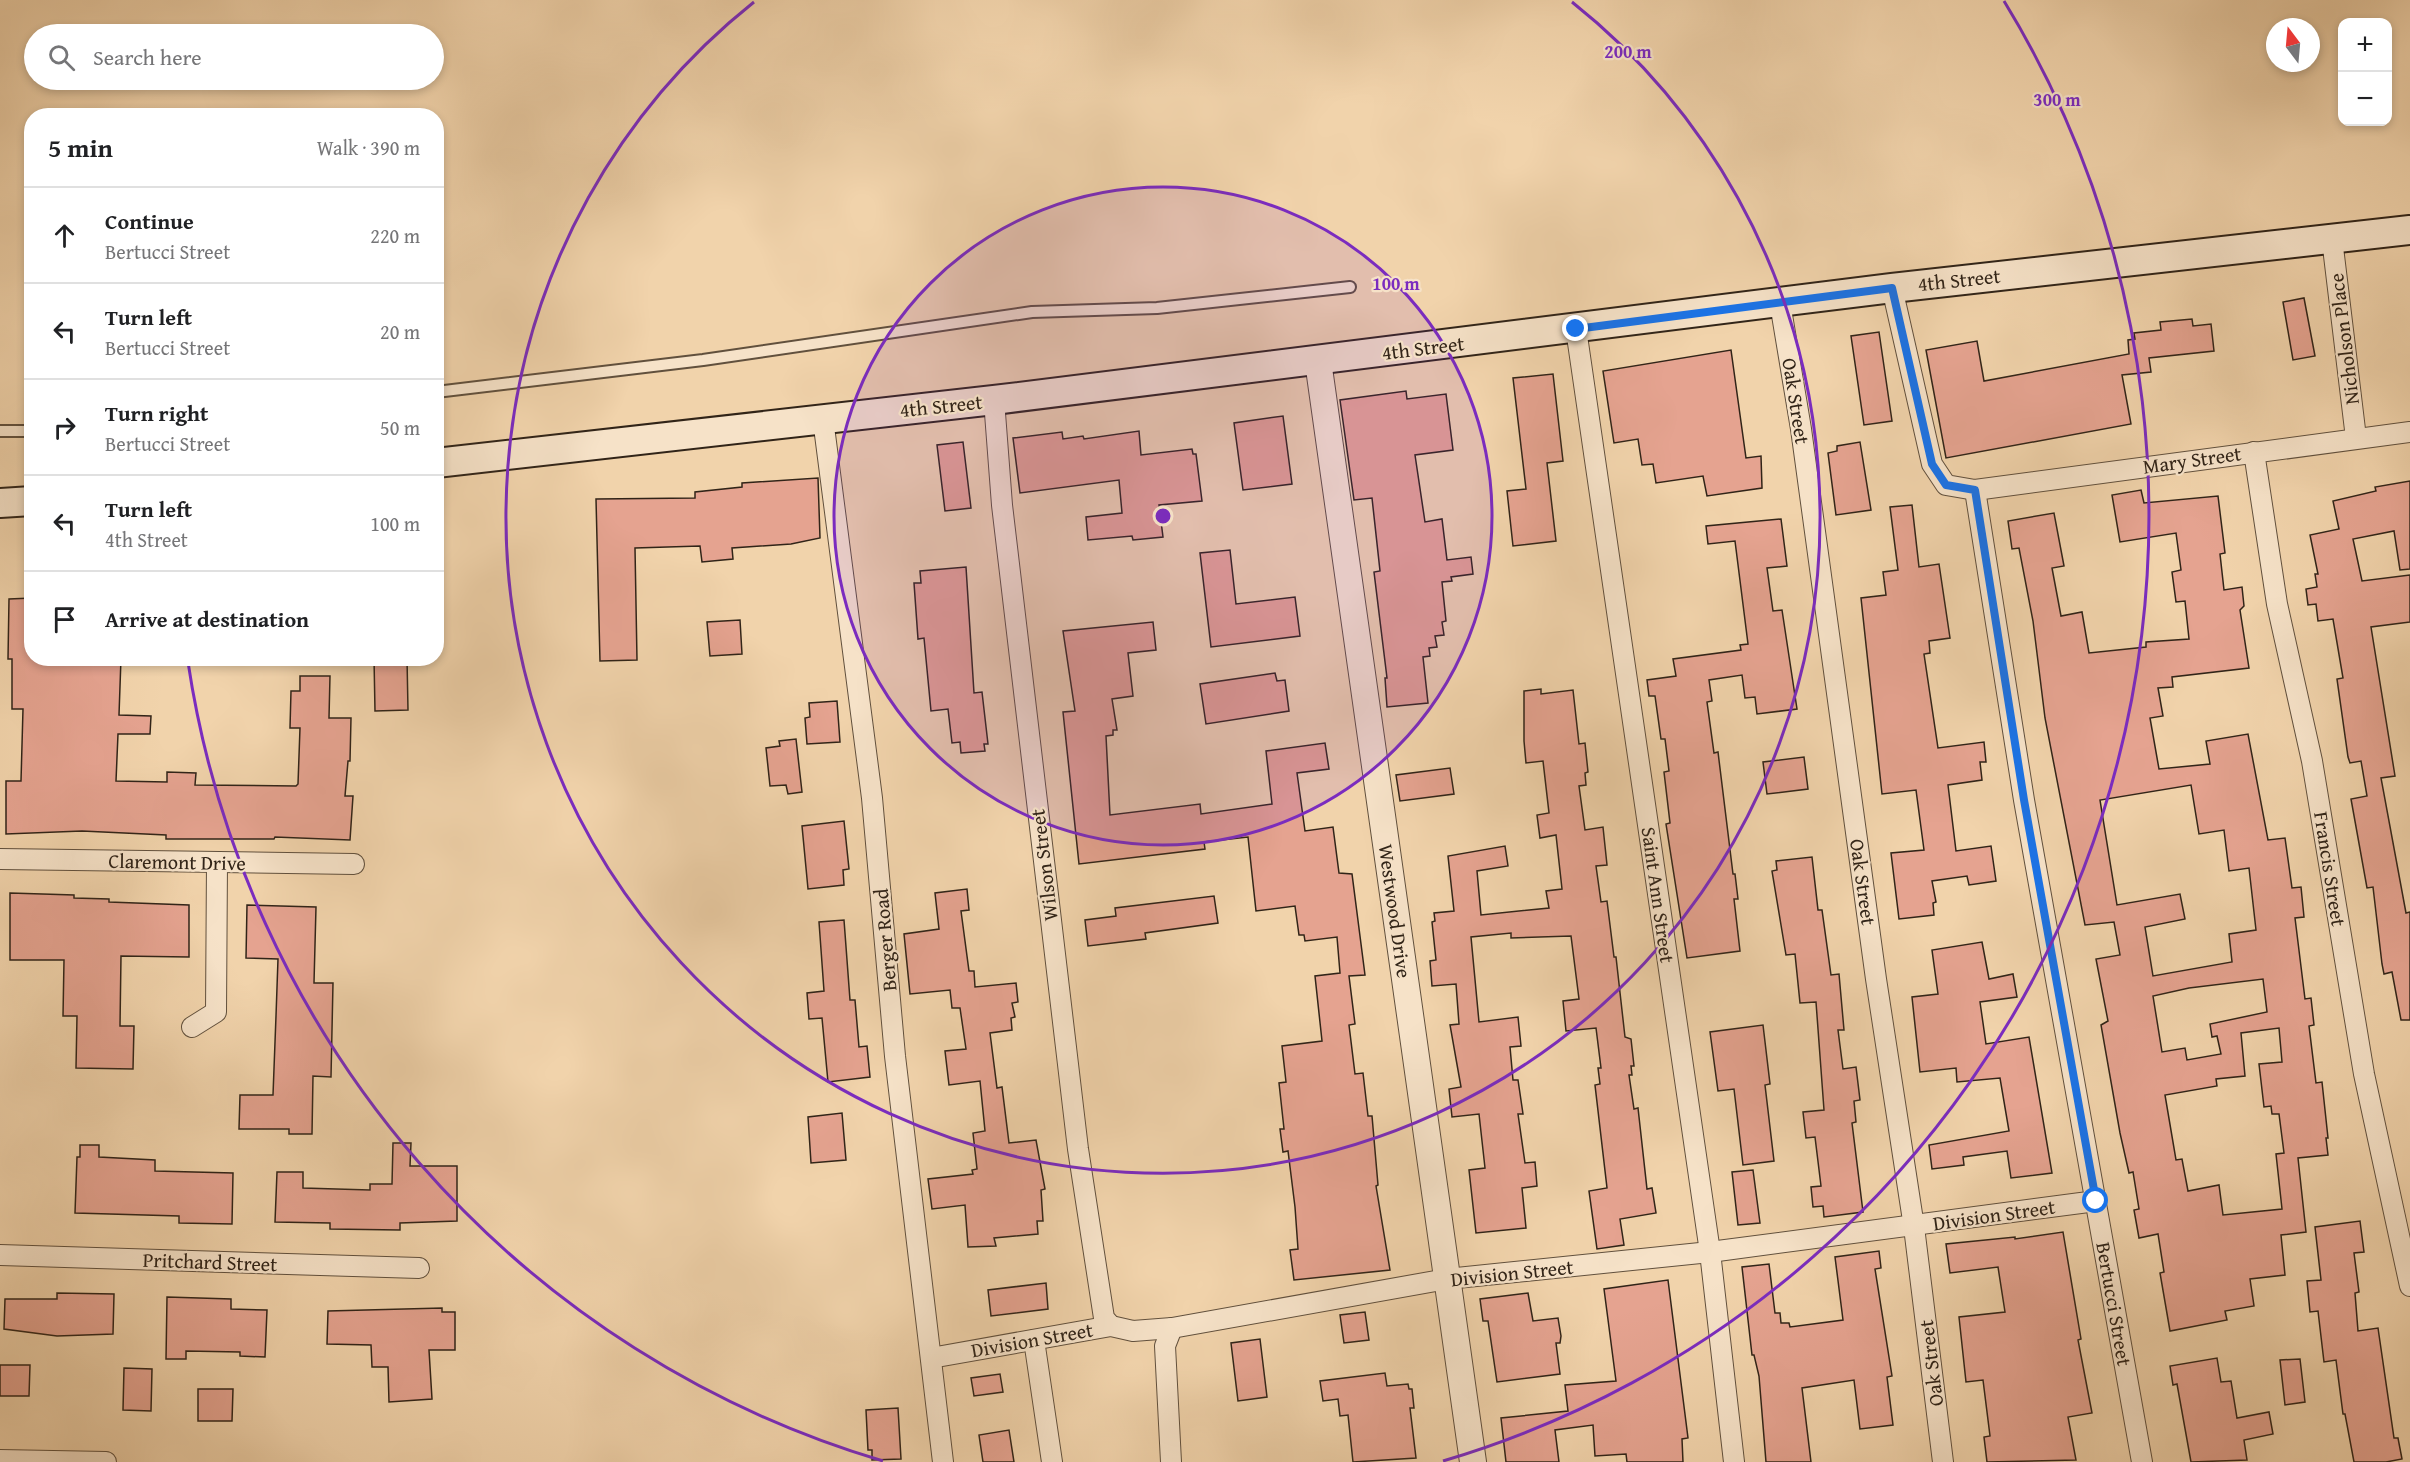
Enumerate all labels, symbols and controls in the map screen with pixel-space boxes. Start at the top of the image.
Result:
north arrow [2266,18,2320,72]
map controls [2338,18,2392,126]
button: + [2338,18,2392,72]
search box [24,24,444,90]
text: 200 m [1604,38,1652,65]
icon: search [45,41,78,74]
text: Search here [93,41,202,73]
button: − [2338,72,2392,126]
text: 300 m [2033,86,2081,113]
text: 5 min [48,128,113,167]
text: Walk · 390 m [317,133,420,162]
text: Continue [105,205,194,237]
icon: ahead [48,219,81,252]
text: 220 m [370,221,420,250]
text: Bertucci Street [105,237,230,266]
street label: 4th Street [1916,261,2002,298]
text: 100 m [1372,270,1420,297]
street label: Nicholson Place [2321,272,2366,406]
text: Turn left [105,301,192,333]
icon: left [48,315,81,348]
route end [1562,315,1588,341]
text: 20 m [380,317,420,346]
street label: 4th Street [1380,328,1466,367]
text: Bertucci Street [105,333,230,362]
street label: Oak Street [1775,356,1818,446]
street label: 4th Street [898,387,984,424]
text: Turn right [105,397,208,429]
icon: right [48,411,81,444]
text: 50 m [380,413,420,442]
text: Bertucci Street [105,429,230,458]
street label: Mary Street [2141,438,2243,481]
text: Turn left [105,493,192,525]
centre of rings [1153,506,1173,526]
icon: left [48,507,81,540]
text: 100 m [370,509,420,538]
text: 4th Street [105,525,188,554]
icon: arrive [48,603,81,636]
text: Arrive at destination [105,603,309,635]
street label: Wilson Street [1022,807,1065,923]
street label: Francis Street [2307,809,2354,928]
street label: Saint Ann Street [1635,825,1682,965]
street label: Oak Street [1843,837,1884,927]
street label: Westwood Drive [1372,842,1419,980]
street label: Claremont Drive [108,846,246,877]
street label: Berger Road [866,887,903,993]
route start [2082,1187,2108,1213]
street label: Division Street [1931,1192,2057,1237]
street label: Bertucci Street [2089,1240,2140,1368]
street label: Pritchard Street [142,1245,278,1278]
street label: Division Street [1449,1252,1575,1293]
street label: Division Street [969,1315,1095,1364]
street label: Oak Street [1911,1318,1950,1408]

